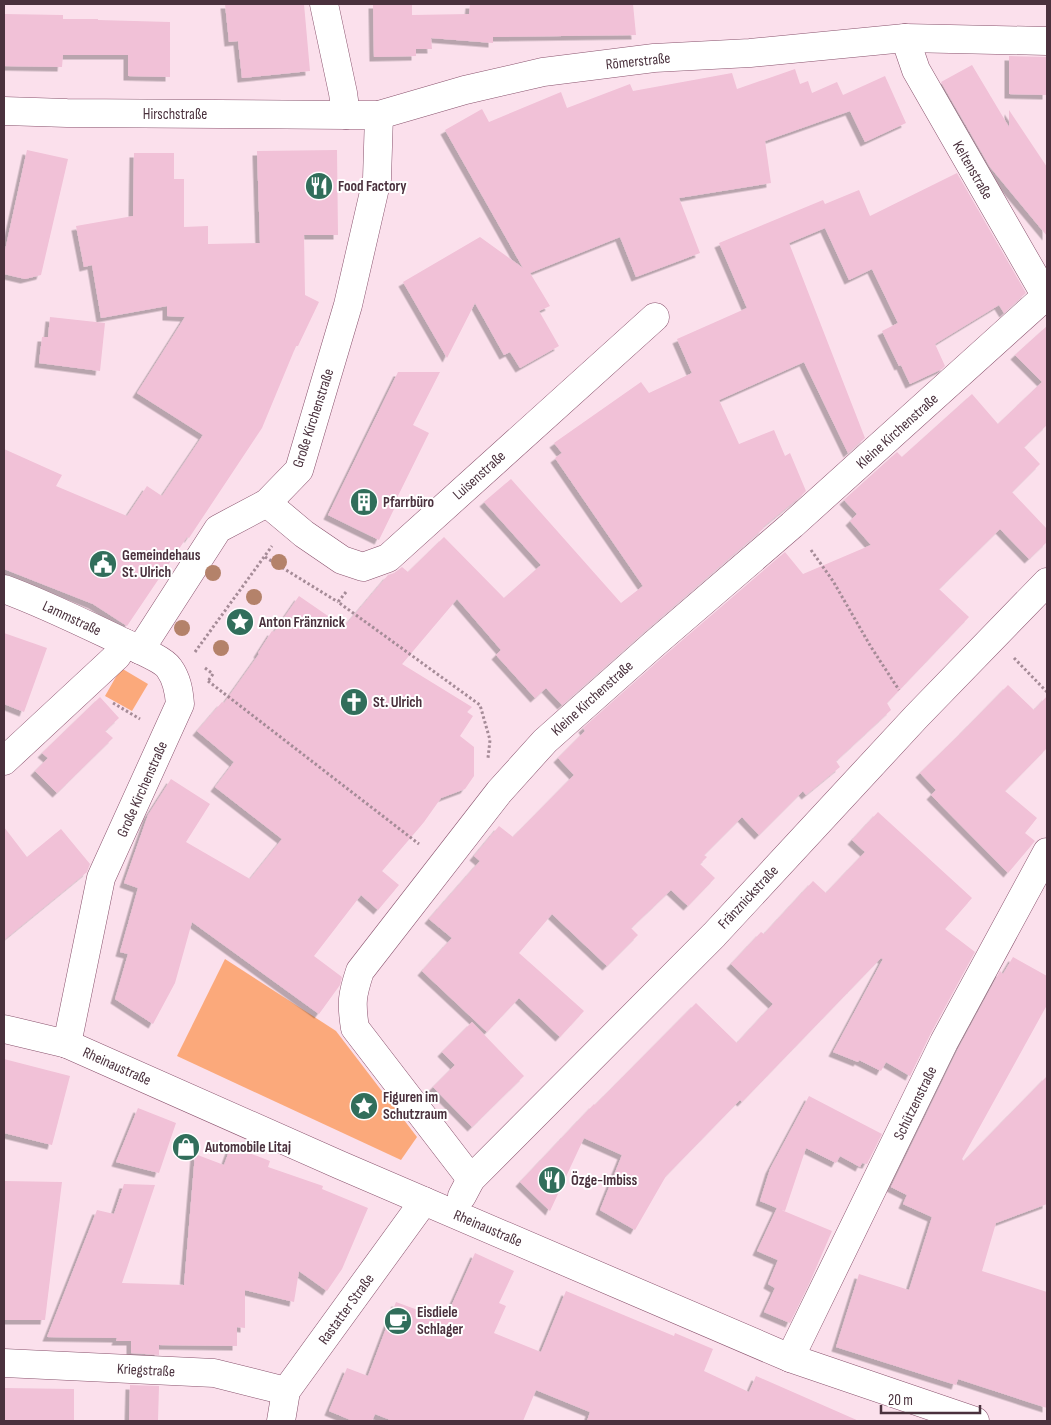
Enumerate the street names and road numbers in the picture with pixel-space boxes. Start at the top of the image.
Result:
street label: Römerstraße [605,49,671,74]
street label: Hirschstraße [143,105,207,124]
street label: Keltenstraße [948,138,997,203]
street label: Große Kirchenstraße [288,366,338,470]
street label: Kleine Kirchenstraße [852,390,942,473]
street label: Luisenstraße [449,447,510,504]
street label: Lammstraße [39,597,104,640]
street label: Kleine Kirchenstraße [547,657,637,740]
street label: Große Kirchenstraße [113,738,172,840]
street label: Fränznickstraße [714,862,783,933]
street label: Rheinaustraße [80,1043,154,1090]
street label: Schützenstraße [889,1063,941,1143]
street label: Rheinaustraße [451,1205,525,1251]
street label: Rastatter Straße [314,1270,379,1348]
street label: Kriegstraße [117,1359,175,1382]

